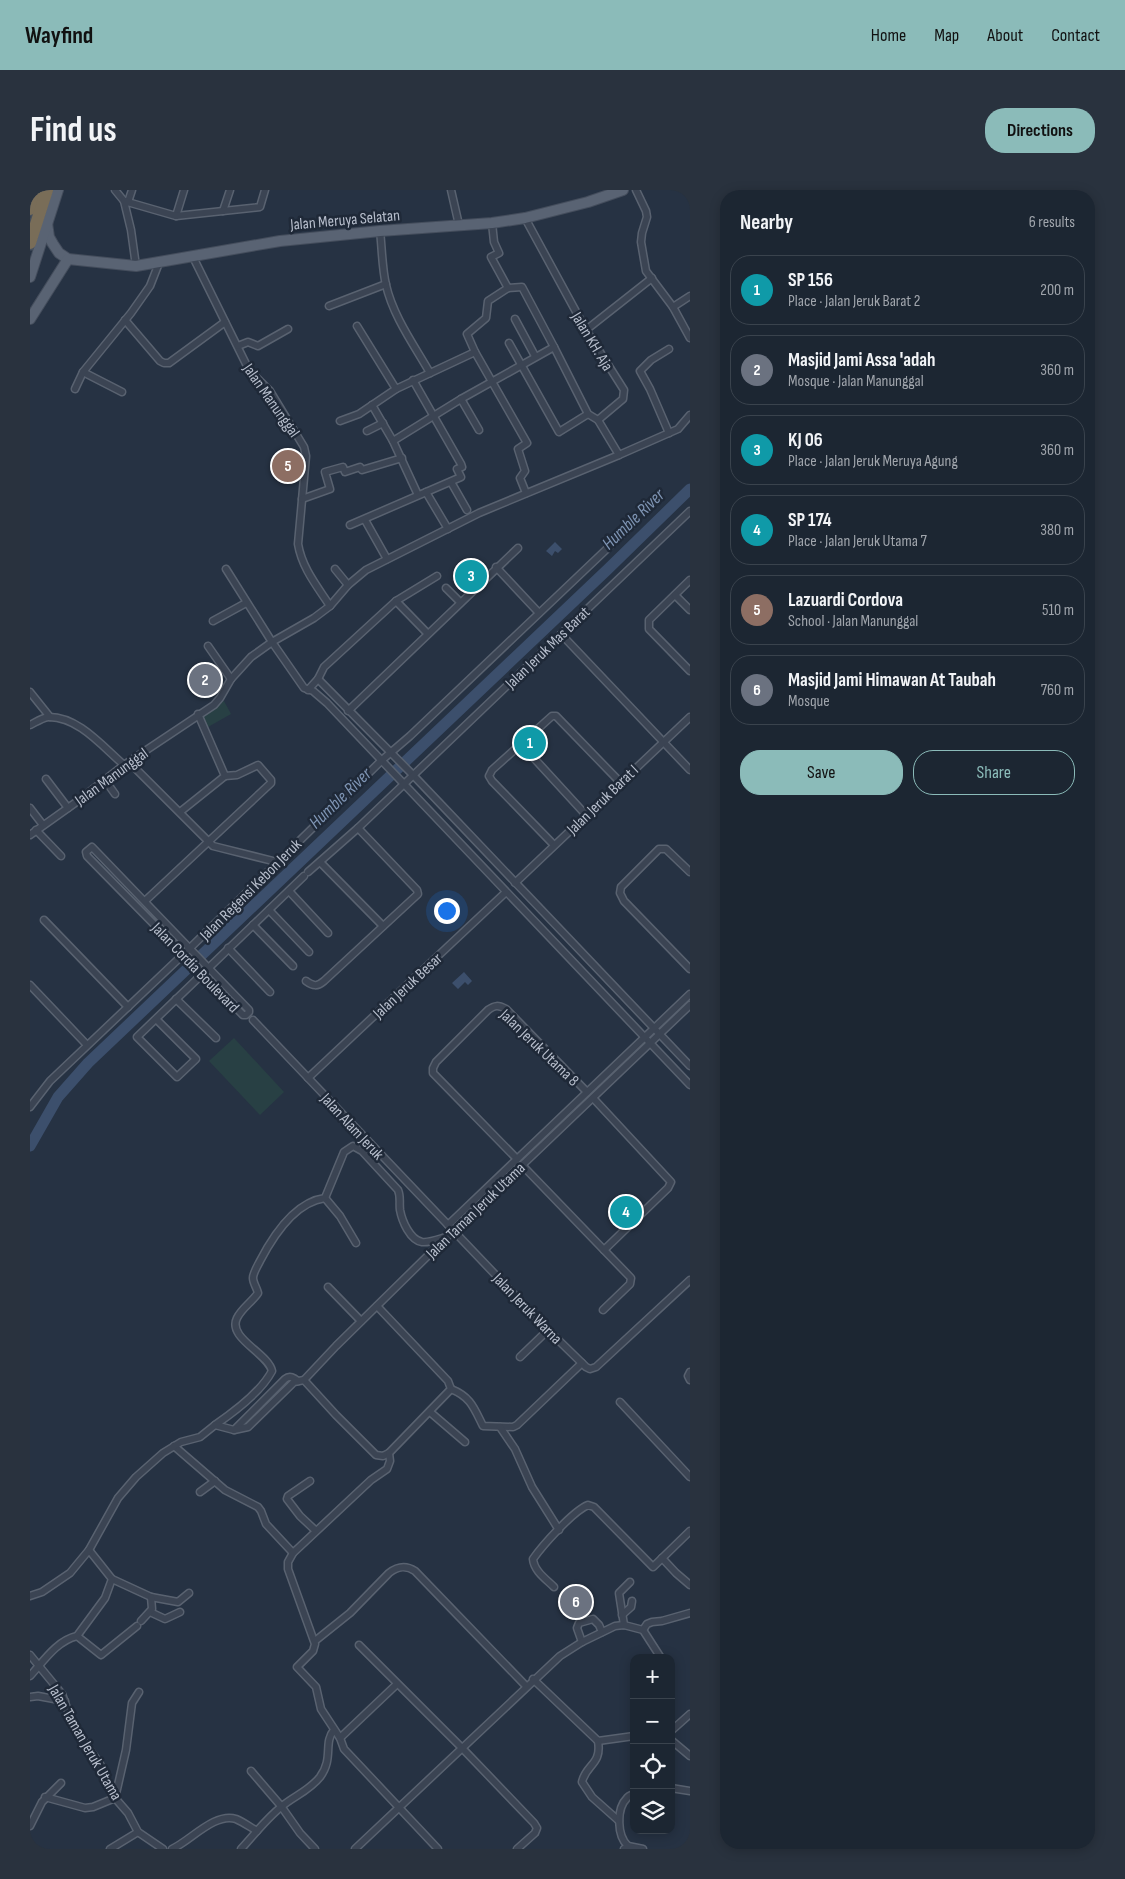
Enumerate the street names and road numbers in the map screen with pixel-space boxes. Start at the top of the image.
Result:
street label: Jalan Meruya Selatan [288,206,401,235]
street label: Jalan KH. Aja [566,308,617,375]
street label: Jalan Manunggal [238,359,303,441]
street label: Jalan Jeruk Mas Barat [501,603,594,694]
street label: Jalan Manunggal [71,744,152,811]
street label: Jalan Jeruk Barat I [563,761,643,840]
street label: Jalan Regensi Kebon Jeruk [196,835,306,945]
street label: Jalan Cordia Boulevard [146,918,243,1017]
street label: Jalan Jeruk Besar [369,949,447,1024]
street label: Jalan Jeruk Utama 8 [495,1005,582,1091]
street label: Jalan Alam Jeruk [316,1089,388,1164]
street label: Jalan Taman Jeruk Utama [422,1159,530,1264]
street label: Jalan Jeruk Warna [488,1269,565,1349]
street label: Jalan Taman Jeruk Utama [43,1681,126,1804]

